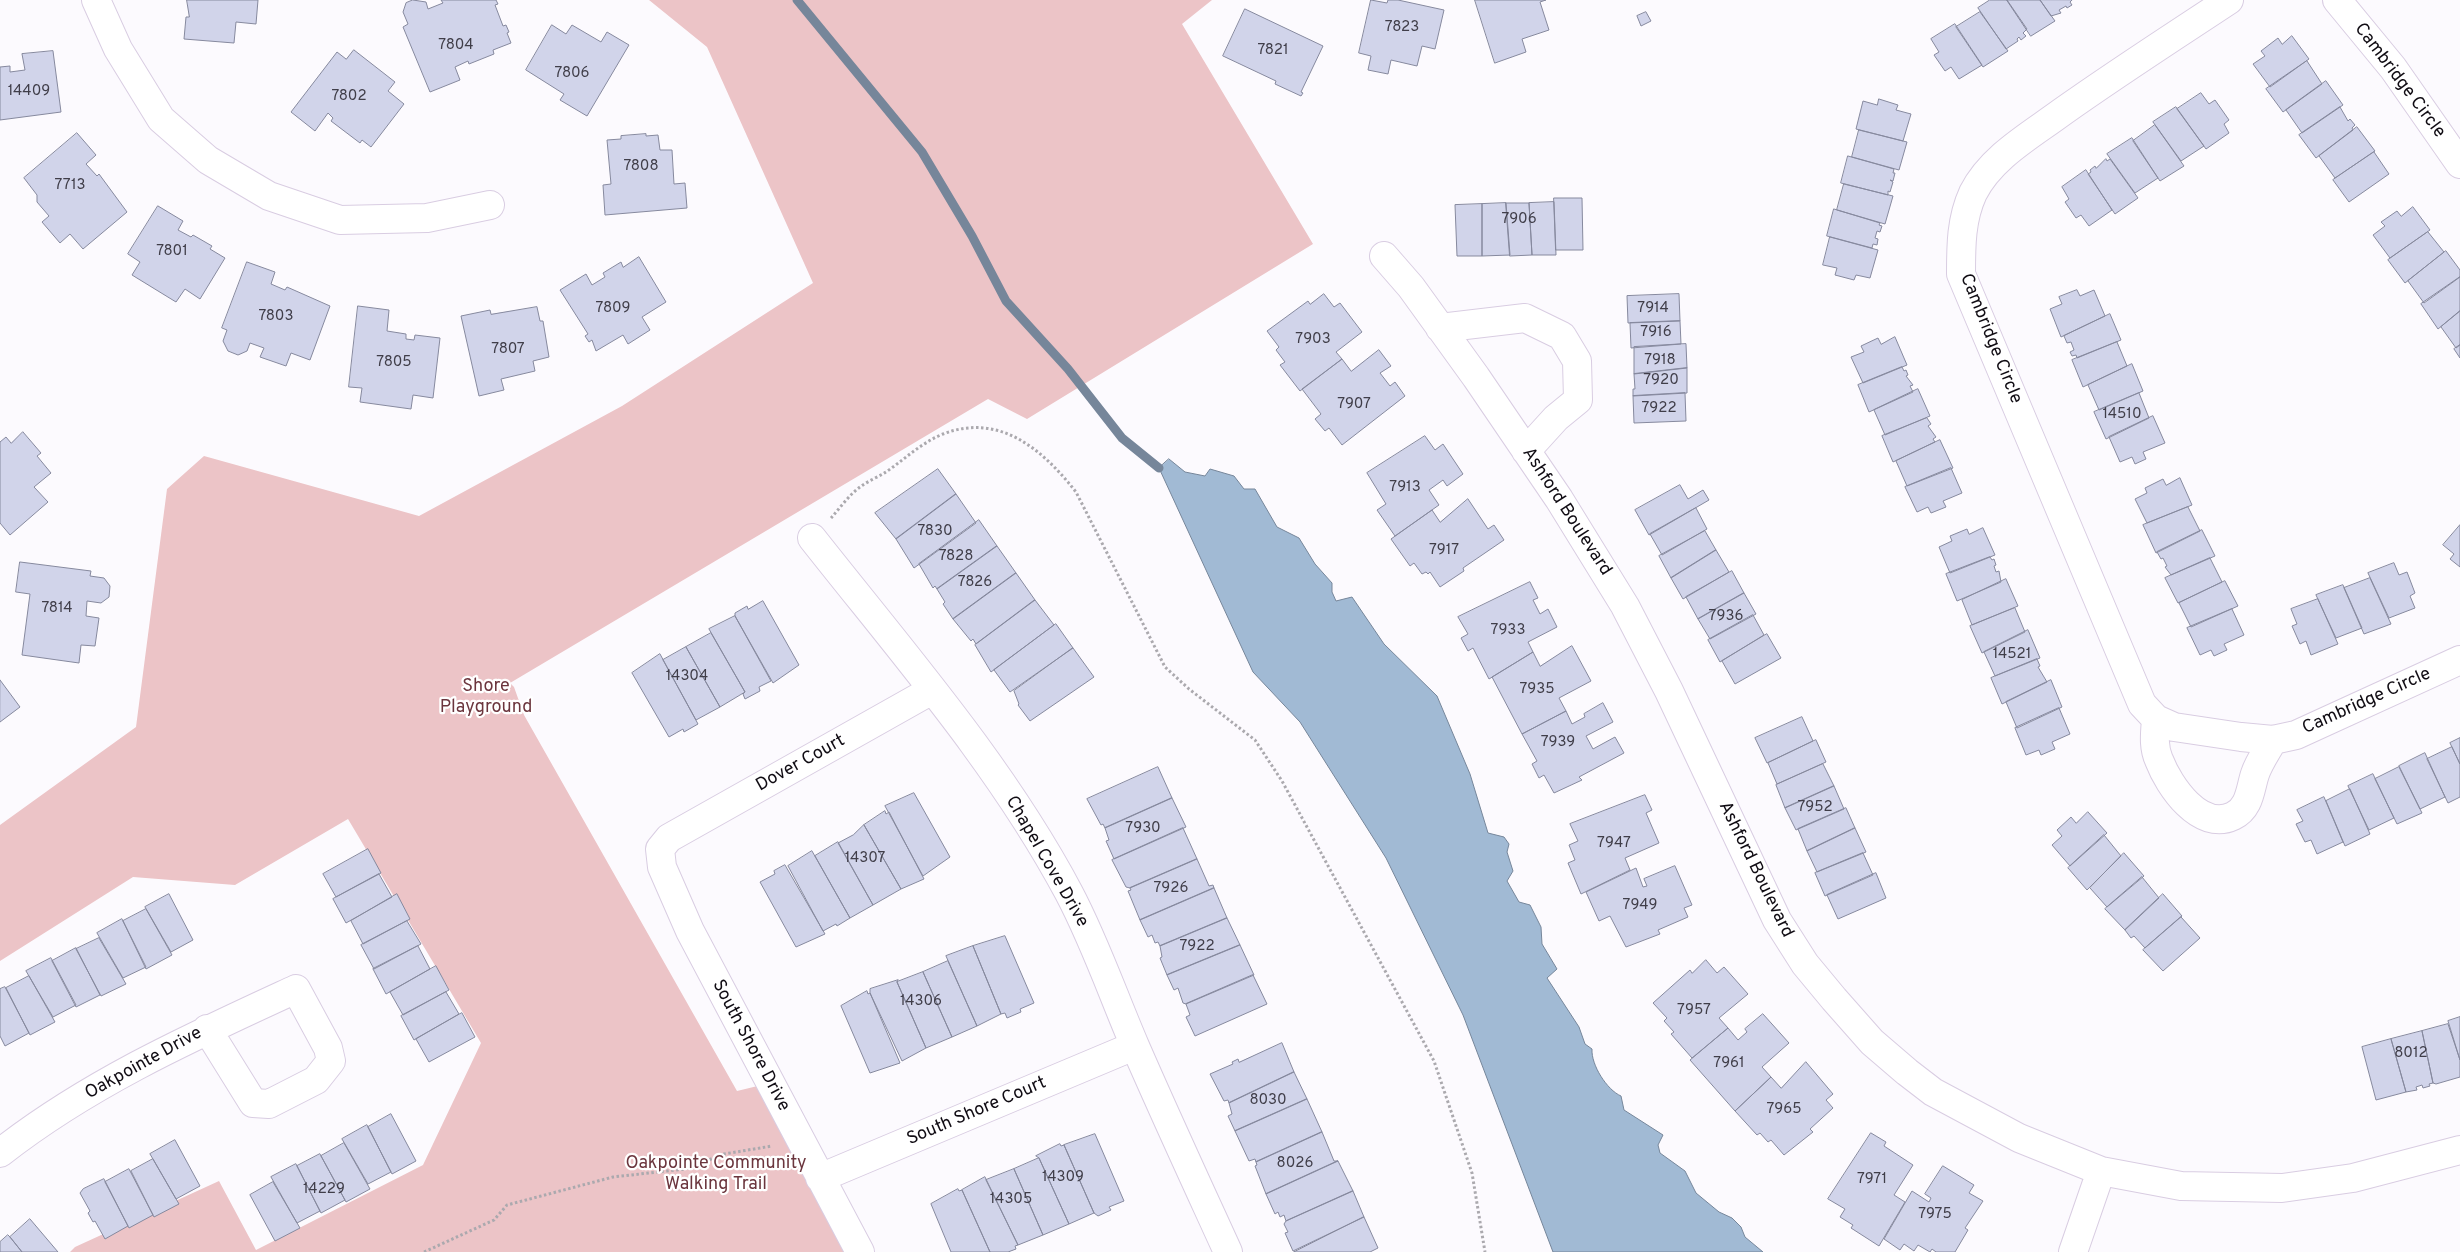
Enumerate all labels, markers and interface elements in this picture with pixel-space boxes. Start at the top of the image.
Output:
house number: 7823 [1385,19,1419,37]
street label: Cambridge Circle [2349,19,2449,143]
house number: 7804 [438,37,474,55]
house number: 7821 [1257,42,1289,60]
house number: 7806 [555,65,589,83]
house number: 14409 [8,83,50,101]
house number: 7802 [331,88,367,106]
house number: 7808 [623,158,659,176]
house number: 7713 [54,177,86,195]
house number: 7906 [1501,211,1537,229]
house number: 7801 [156,243,188,261]
street label: Cambridge Circle [1954,271,2026,407]
house number: 7809 [596,300,630,318]
house number: 7914 [1637,300,1669,318]
house number: 7803 [258,308,294,326]
house number: 7916 [1640,324,1672,342]
house number: 7903 [1295,331,1331,349]
house number: 7807 [491,341,525,359]
house number: 7918 [1644,352,1676,370]
house number: 7805 [376,354,412,372]
house number: 7920 [1643,372,1679,390]
house number: 7907 [1337,396,1371,414]
house number: 7922 [1641,400,1677,418]
house number: 14510 [2102,406,2142,424]
street label: Ashford Boulevard [1516,444,1616,580]
house number: 7913 [1389,479,1421,497]
house number: 7830 [917,523,953,541]
house number: 7917 [1429,542,1459,560]
house number: 7828 [939,548,973,566]
house number: 7826 [958,574,992,592]
house number: 7814 [41,600,73,618]
house number: 7936 [1709,608,1743,626]
house number: 7933 [1491,622,1525,640]
house number: 14521 [1993,646,2031,664]
street label: Cambridge Circle [2299,664,2435,740]
house number: 14304 [666,668,708,686]
park label: Shore Playground [440,676,532,719]
house number: 7935 [1519,681,1555,699]
street label: Dover Court [753,731,849,797]
house number: 7939 [1541,734,1575,752]
street label: Chapel Cove Drive [1000,793,1092,931]
street label: Ashford Boulevard [1713,799,1797,941]
house number: 7952 [1797,799,1833,817]
house number: 7930 [1125,820,1161,838]
house number: 7947 [1597,835,1631,853]
house number: 14307 [845,850,885,868]
house number: 7926 [1154,880,1188,898]
house number: 7949 [1623,897,1657,915]
house number: 7922 [1179,938,1215,956]
street label: South Shore Drive [706,977,794,1115]
house number: 14306 [900,993,942,1011]
house number: 7957 [1677,1002,1711,1020]
street label: Oakpointe Drive [82,1023,206,1105]
house number: 8012 [2394,1045,2428,1063]
house number: 7961 [1713,1055,1745,1073]
street label: South Shore Court [904,1073,1050,1151]
house number: 8030 [1249,1092,1287,1110]
house number: 7965 [1766,1101,1802,1119]
park label: Oakpointe Community Walking Trail [626,1153,806,1196]
house number: 8026 [1277,1155,1313,1173]
house number: 14309 [1042,1169,1084,1187]
house number: 7971 [1857,1171,1887,1189]
house number: 14229 [303,1181,345,1199]
house number: 14305 [990,1191,1032,1209]
house number: 7975 [1918,1206,1952,1224]

